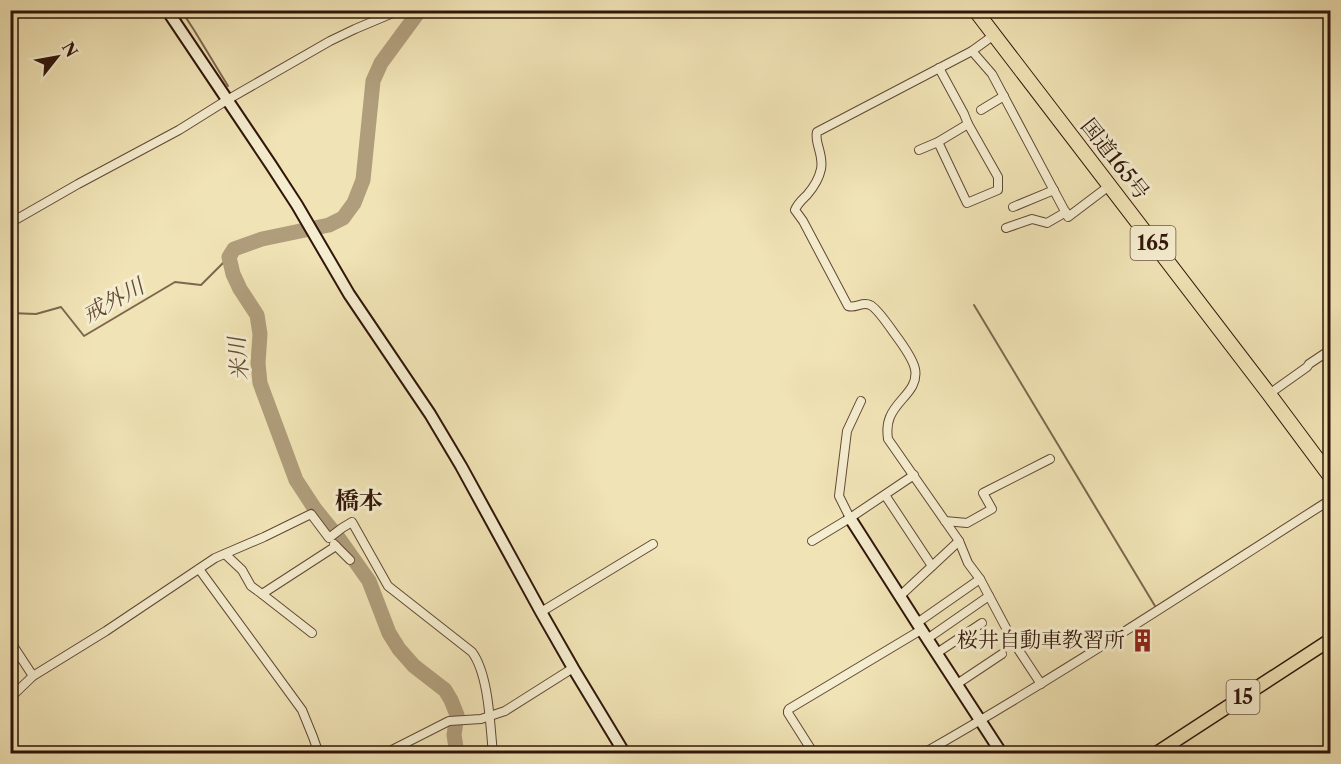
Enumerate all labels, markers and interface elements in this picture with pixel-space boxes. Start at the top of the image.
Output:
north arrow [27,27,87,87]
text: N [58,38,82,60]
street label: 国道165号 [1076,113,1155,204]
road number: 165 [1130,226,1176,260]
water label: 戒外川 [78,272,150,328]
water label: 米川 [223,334,254,382]
district label: 橋本 [335,486,383,515]
place label: 桜井自動車教習所 [957,627,1125,652]
building icon: 桜井自動車教習所 [1130,627,1156,653]
road number: 15 [1226,680,1260,714]

